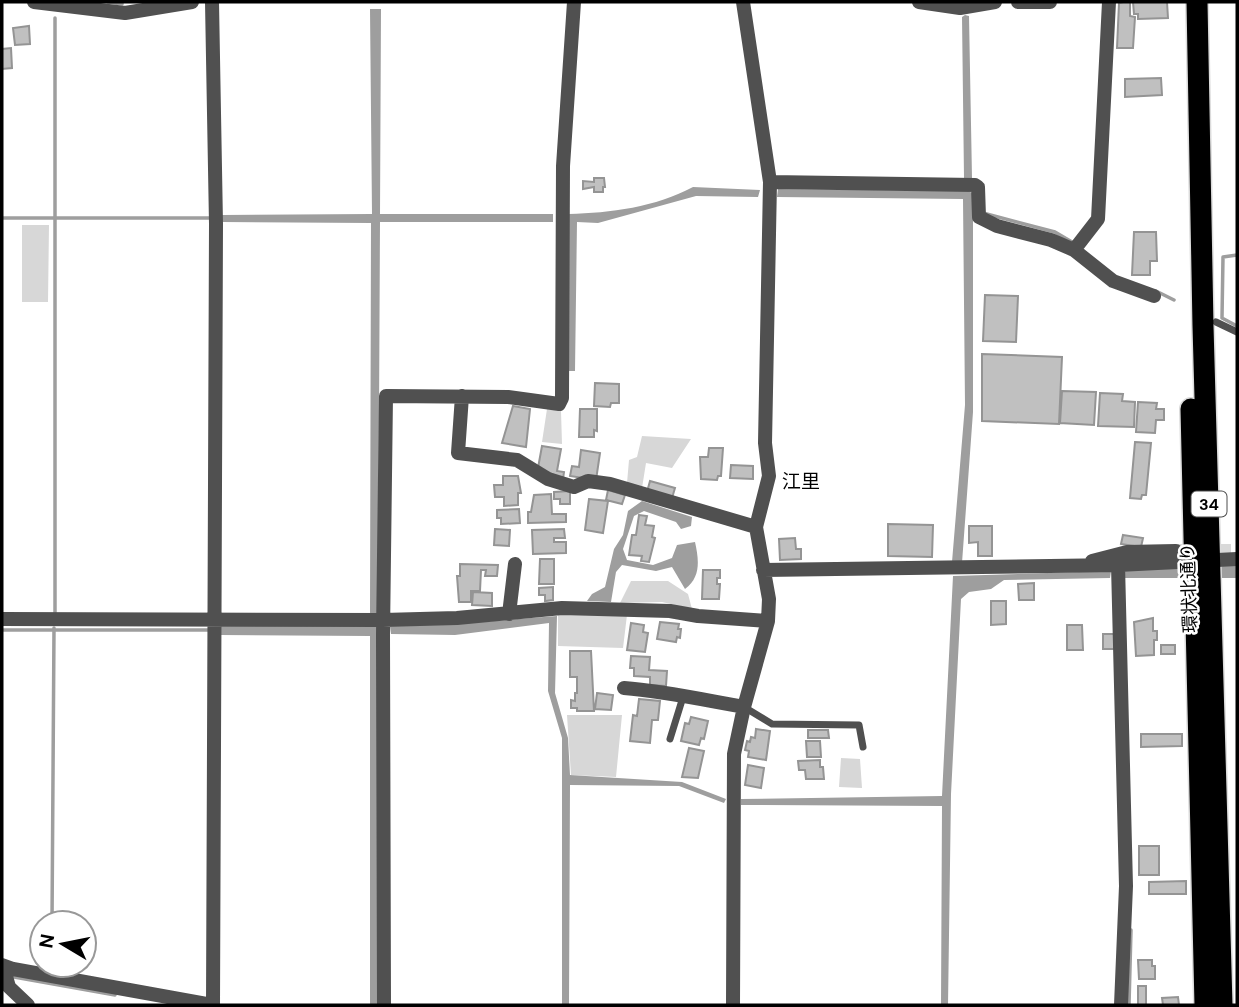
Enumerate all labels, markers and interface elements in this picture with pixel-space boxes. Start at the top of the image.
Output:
district label: 江里 [782,469,820,494]
road number: 34 [1192,491,1226,516]
street label: 環状北通り [1175,543,1203,633]
north arrow [28,909,98,979]
text: N [33,932,60,950]

